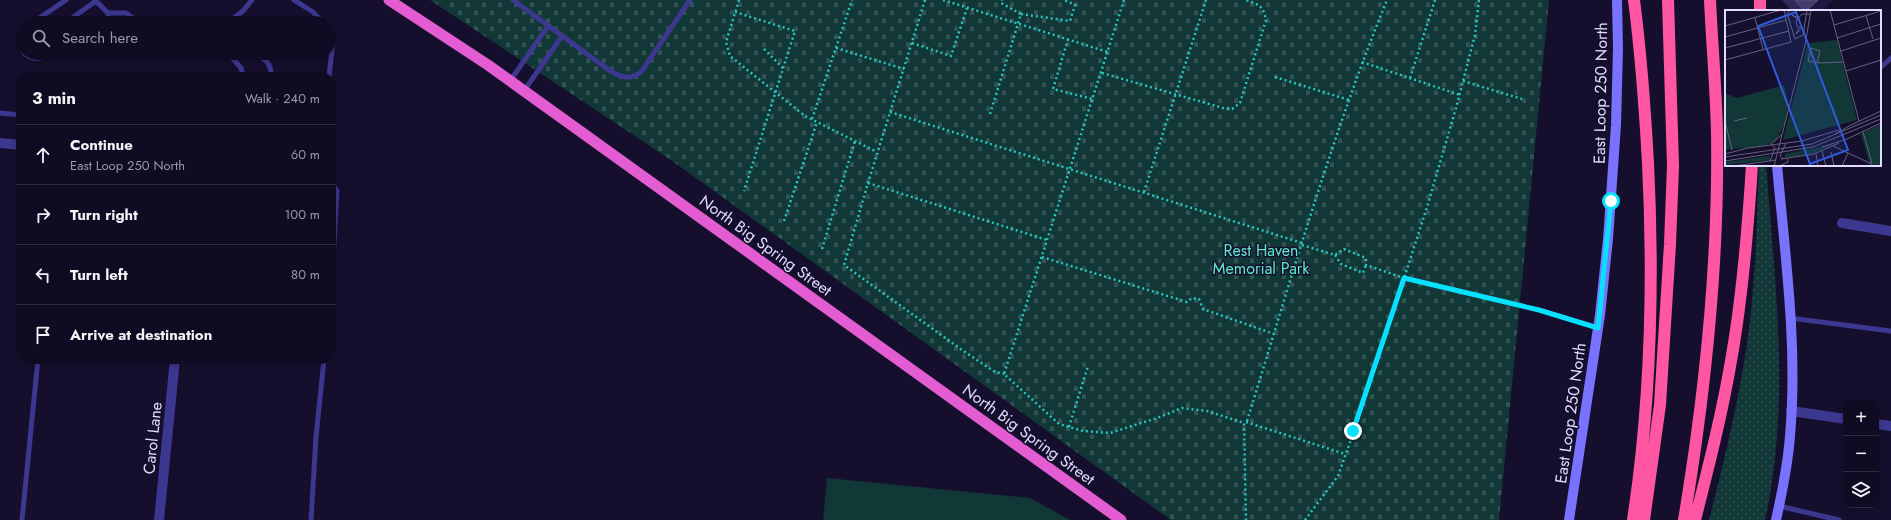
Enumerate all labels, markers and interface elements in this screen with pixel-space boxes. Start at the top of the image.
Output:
inset map [1725,10,1881,166]
search box [16,16,336,60]
street label: East Loop 250 North [1588,22,1613,164]
icon: search [30,27,52,49]
text: Search here [62,27,138,49]
text: 3 min [32,86,76,110]
text: Walk · 240 m [245,89,320,108]
text: Continue [70,134,133,156]
icon: ahead [32,144,54,166]
text: 60 m [291,145,320,164]
text: East Loop 250 North [70,156,185,175]
street label: North Big Spring Street [695,189,837,301]
route start [1602,192,1620,210]
icon: right [32,204,54,226]
text: Turn right [70,204,138,226]
text: 100 m [285,205,320,224]
park label: Rest Haven Memorial Park [1213,239,1310,280]
icon: left [32,264,54,286]
text: Turn left [70,264,128,286]
text: 80 m [291,265,320,284]
icon: arrive [32,324,54,346]
text: Arrive at destination [70,324,212,346]
street label: East Loop 250 North [1549,341,1592,485]
street label: North Big Spring Street [958,378,1100,490]
map controls [1843,400,1879,508]
button: + [1843,400,1879,436]
street label: Carol Lane [137,401,168,475]
route end [1344,422,1362,440]
button: − [1843,436,1879,472]
button: layers [1843,472,1879,508]

